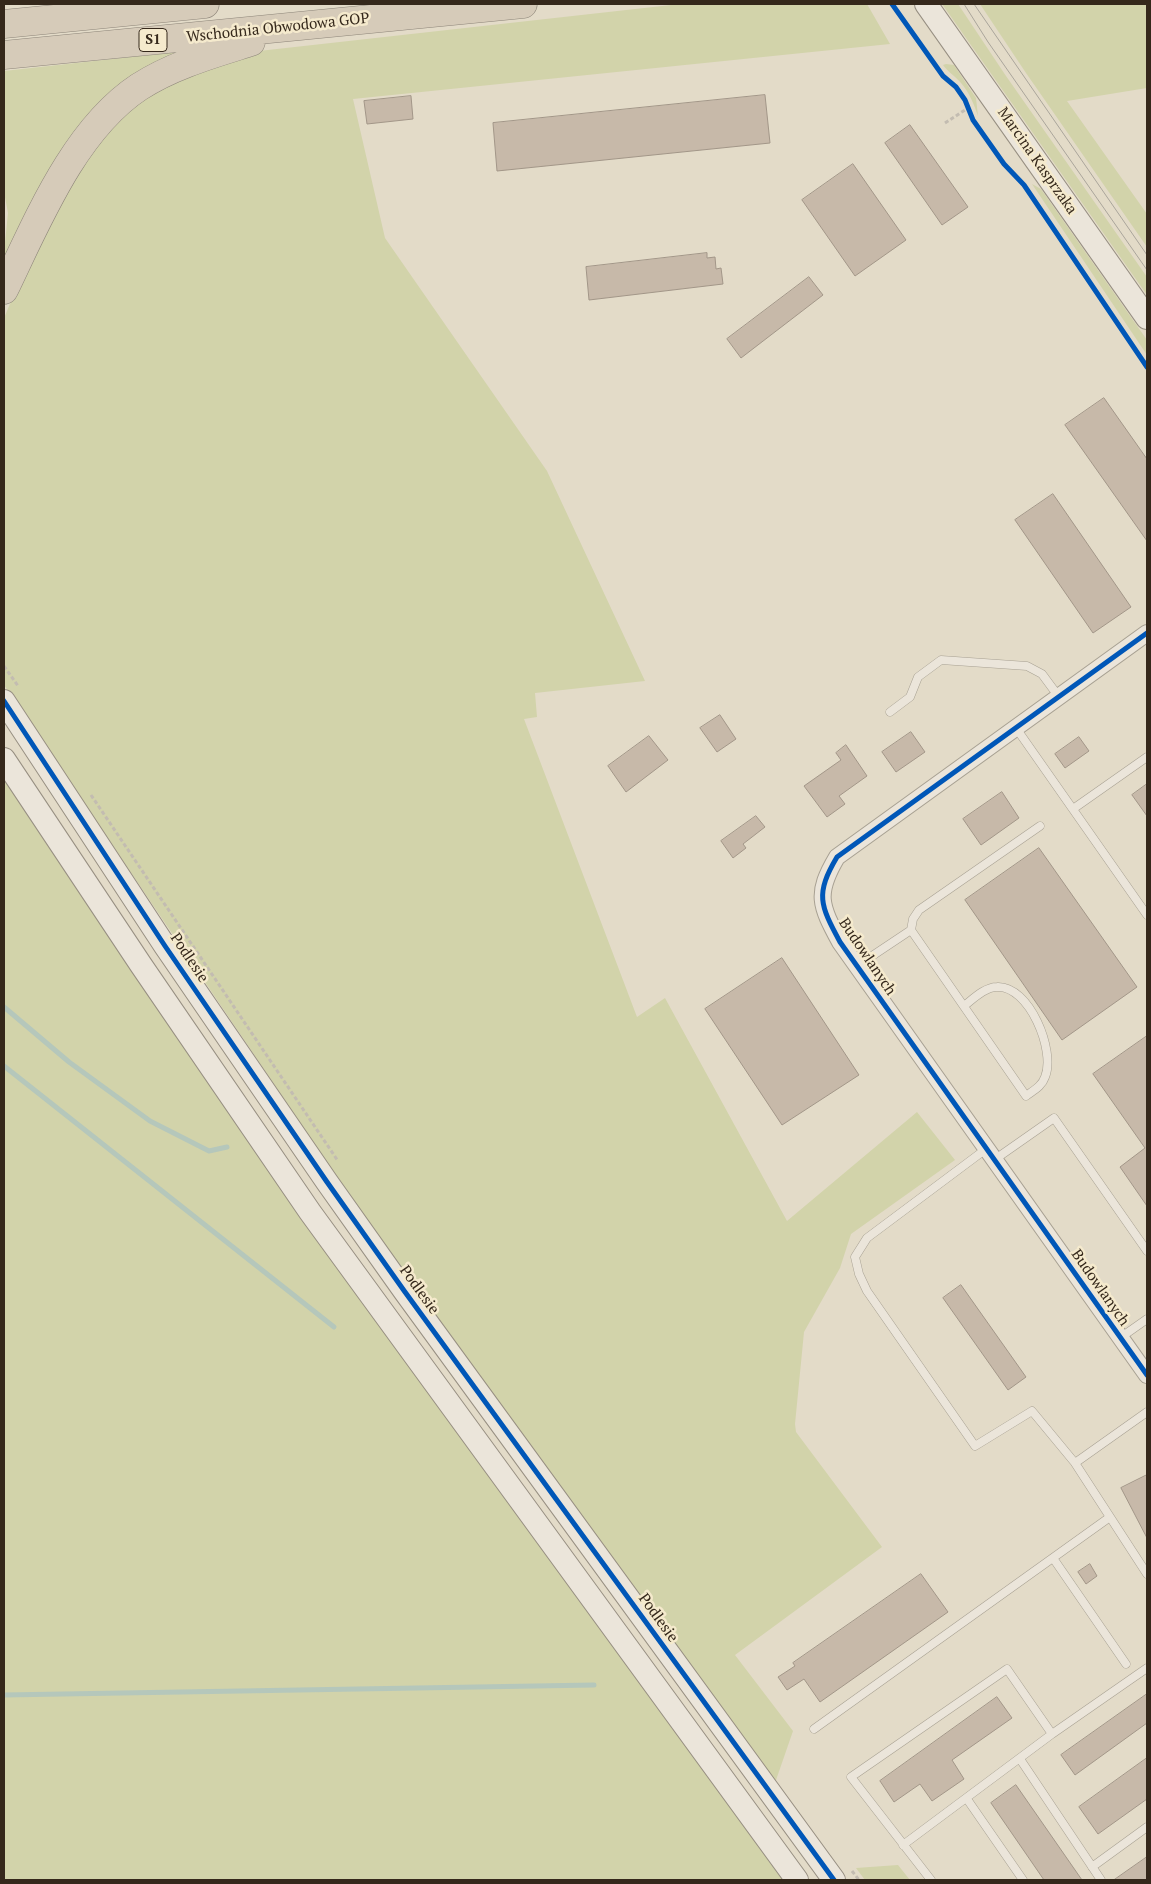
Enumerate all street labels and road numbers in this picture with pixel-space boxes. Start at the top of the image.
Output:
street label: Wschodnia Obwodowa GOP [186,9,370,47]
road number: S1 [139,28,167,52]
street label: Marcina Kasprzaka [993,104,1081,218]
street label: Budowlanych [835,915,899,999]
street label: Podlesie [166,930,212,986]
street label: Budowlanych [1067,1246,1133,1330]
street label: Podlesie [395,1262,443,1318]
street label: Podlesie [634,1590,682,1646]

